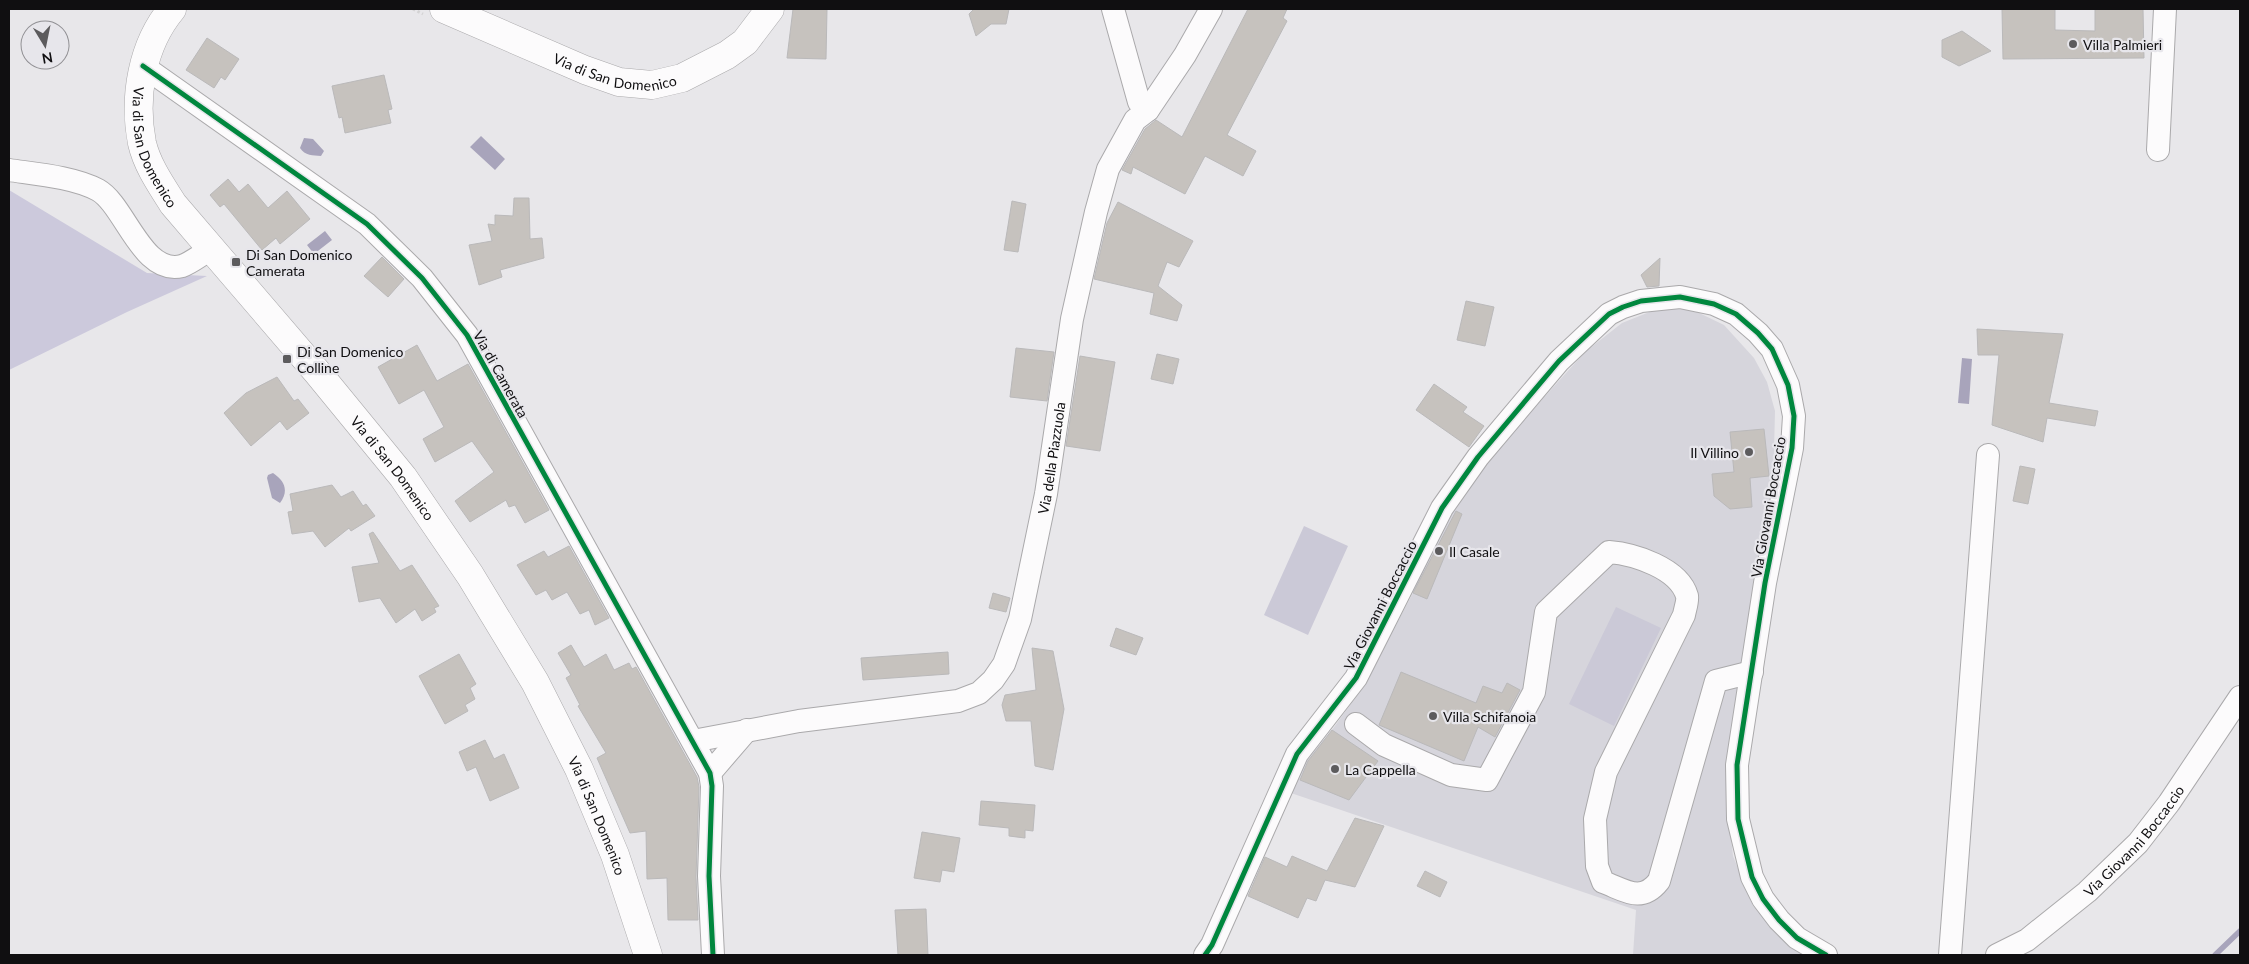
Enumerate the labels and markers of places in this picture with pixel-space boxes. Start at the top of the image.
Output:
place label: Villa Palmieri [2083,36,2162,53]
marker: Villa Palmieri [2067,38,2079,50]
place label: Di San Domenico Camerata [246,246,352,279]
marker: Di San Domenico Camerata [230,256,242,268]
place label: Di San Domenico Colline [297,343,403,376]
marker: Di San Domenico Colline [281,353,293,365]
place label: Il Villino [1690,444,1739,461]
marker: Il Villino [1743,446,1755,458]
place label: Il Casale [1449,543,1500,560]
marker: Il Casale [1433,545,1445,557]
place label: Villa Schifanoia [1443,708,1536,725]
marker: Villa Schifanoia [1427,710,1439,722]
place label: La Cappella [1345,761,1416,778]
marker: La Cappella [1329,763,1341,775]

